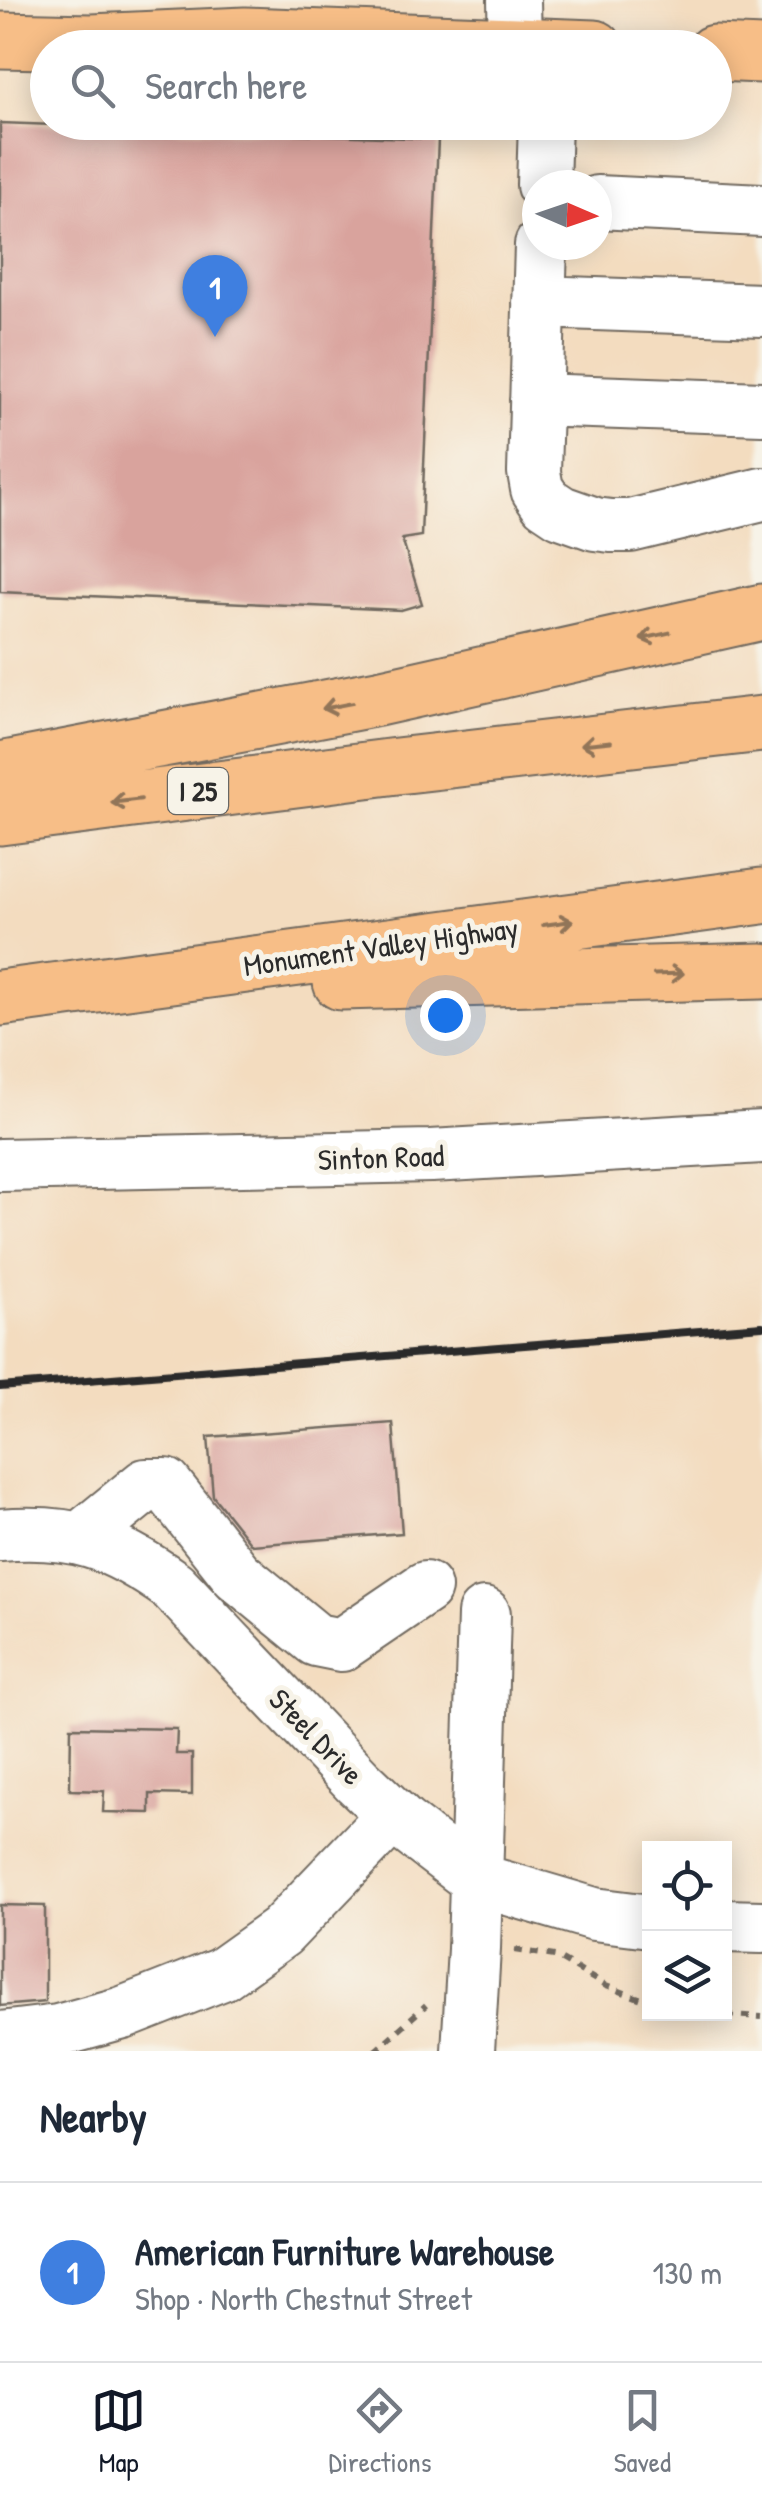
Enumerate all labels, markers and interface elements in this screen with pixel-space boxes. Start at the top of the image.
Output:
search box [30,30,732,140]
icon: search [65,58,120,113]
text: Search here [145,59,307,111]
north arrow [522,170,612,260]
pin: 1 [182,255,248,337]
one-way arrow [640,628,672,646]
one-way arrow [322,697,354,716]
one-way arrow [580,734,612,753]
road number: I 25 [168,768,228,814]
one-way arrow [111,792,143,810]
street label: Monument Valley Highway [241,907,521,985]
one-way arrow [542,913,574,932]
one-way arrow [653,964,685,983]
your location [420,990,471,1041]
street label: Sinton Road [317,1135,445,1179]
street label: Steel Drive [261,1679,373,1793]
map controls [642,1841,732,2021]
button: locate [642,1841,732,1931]
button: layers [642,1931,732,2021]
text: Nearby [40,2088,147,2145]
text: American Furniture Warehouse [135,2225,554,2277]
text: 1 [67,2251,78,2294]
text: 130 m [653,2251,722,2294]
text: Shop · North Chestnut Street [135,2277,472,2320]
tab: Map [91,2383,146,2481]
tab: Directions [328,2383,431,2481]
tab: Saved [614,2383,671,2481]

